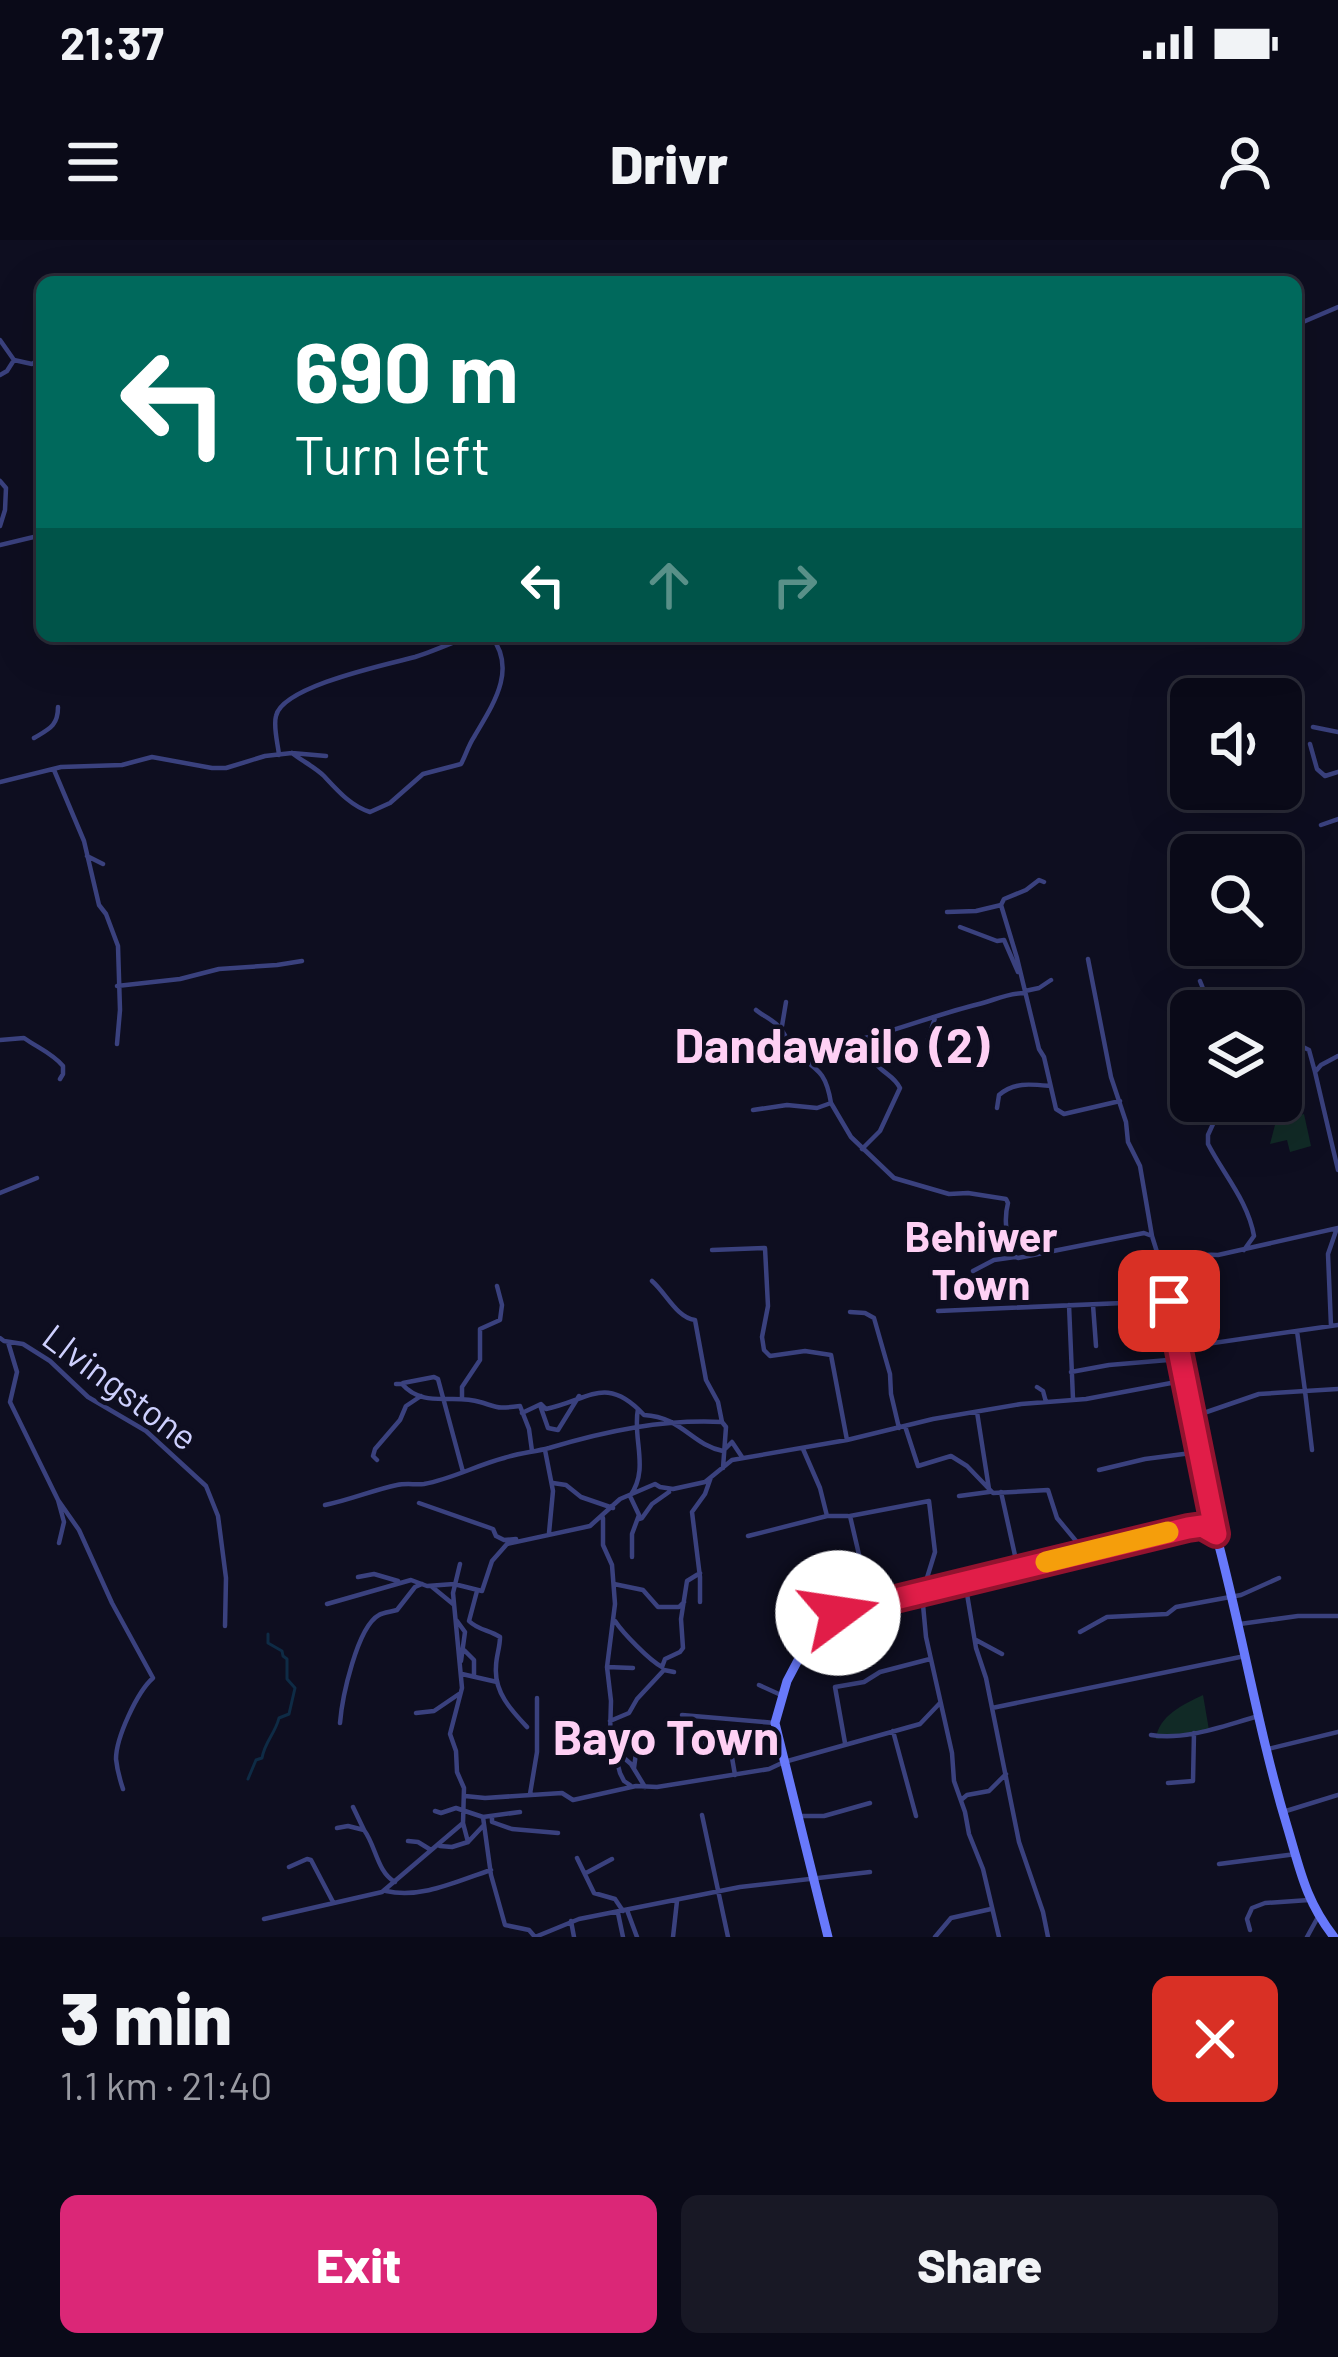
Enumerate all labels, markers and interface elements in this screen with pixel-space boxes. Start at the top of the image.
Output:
text: 21:37 [60,15,164,69]
icon: menu [60,129,126,195]
icon: person [1212,129,1278,195]
text: Drivr [610,130,728,195]
text: 690 m [294,319,519,420]
icon: left [96,324,252,480]
text: Turn left [294,421,491,486]
icon: left [510,552,576,618]
icon: ahead [636,552,702,618]
icon: right [762,552,828,618]
map controls [1170,678,1302,1122]
button: sound [1170,678,1302,810]
button: search [1170,834,1302,966]
button: layers [1170,990,1302,1122]
district label: Dandawailo (2) [675,1015,990,1073]
district label: Behiwer Town [904,1210,1058,1308]
pin [1118,1250,1220,1352]
icon: arrive [1136,1268,1202,1334]
street label: LIvingstone [35,1314,207,1458]
position arrow [775,1550,901,1676]
district label: Bayo Town [553,1707,779,1765]
text: 3 min [60,1973,232,2059]
button: close [1152,1976,1278,2102]
text: 1.1 km · 21:40 [60,2061,272,2108]
button: Exit [60,2195,657,2333]
button: Share [681,2195,1278,2333]

